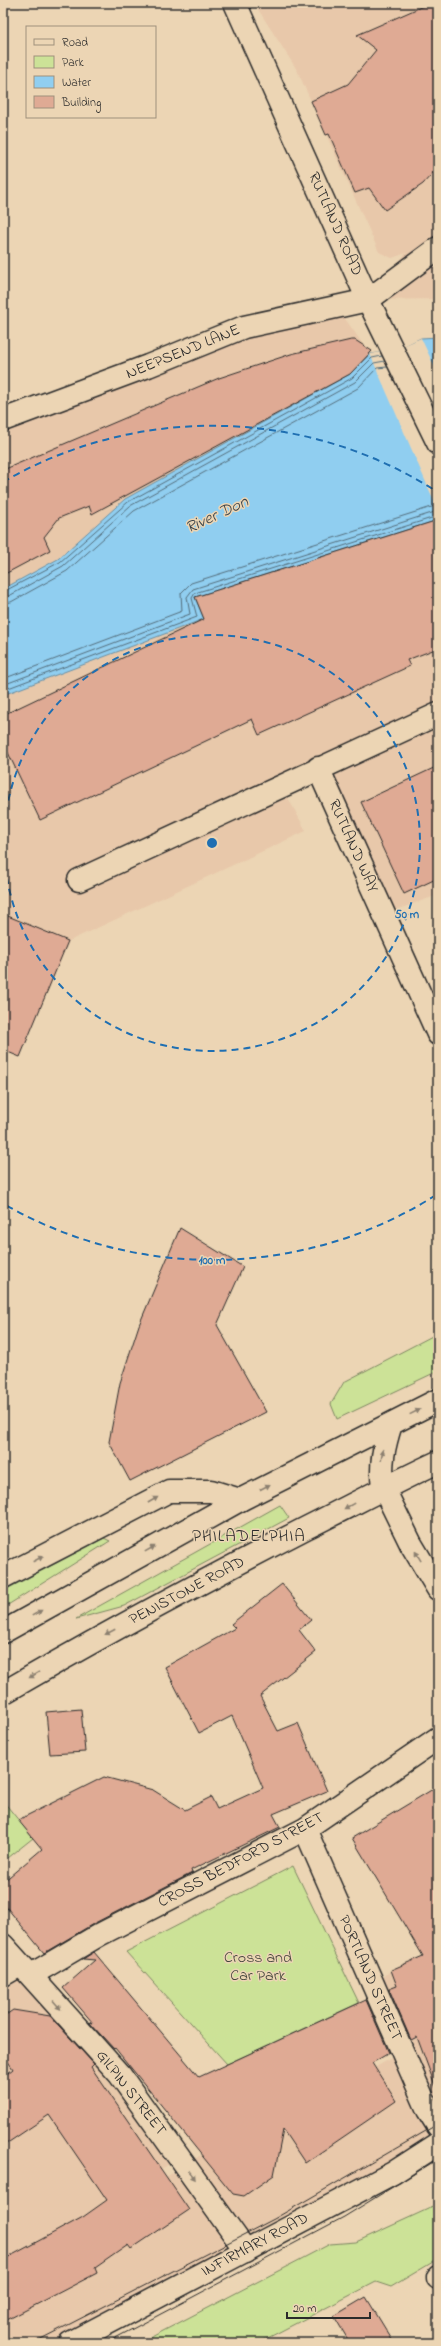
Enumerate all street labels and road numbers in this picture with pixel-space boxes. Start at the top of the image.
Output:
street label: RUTLAND ROAD [301,168,369,280]
street label: NEEPSEND LANE [122,318,244,386]
street label: RUTLAND WAY [322,795,385,897]
street label: PENISTONE ROAD [125,1550,249,1632]
street label: CROSS BEDFORD STREET [154,1806,328,1914]
street label: PORTLAND STREET [332,1911,408,2045]
street label: GILPIN STREET [90,2045,172,2141]
street label: INFIRMARY ROAD [197,2207,313,2283]

